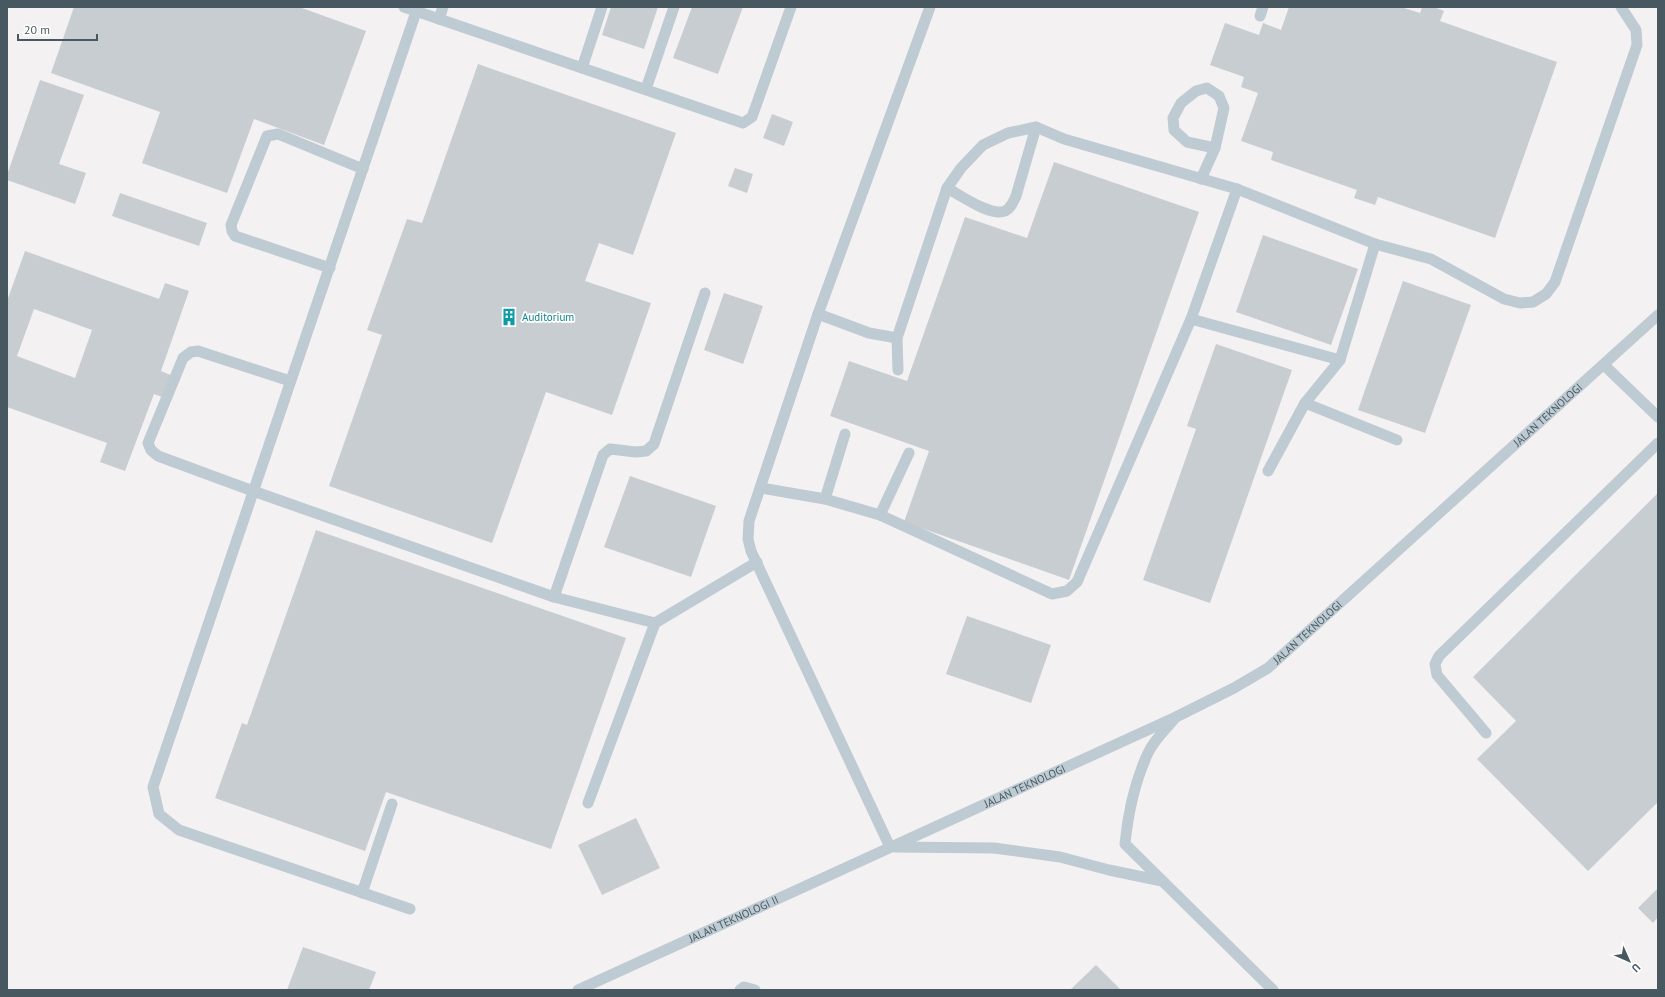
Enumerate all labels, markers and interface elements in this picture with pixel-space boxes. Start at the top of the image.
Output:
scale bar [18,16,97,42]
text: 20 m [24,22,50,37]
building icon: Auditorium [499,307,519,327]
place label: Auditorium [522,310,574,324]
street label: JALAN TEKNOLOGI [1510,380,1585,450]
street label: JALAN TEKNOLOGI [1269,597,1345,668]
street label: JALAN TEKNOLOGI [981,761,1068,811]
street label: JALAN TEKNOLOGI II [685,892,781,946]
north arrow [1609,941,1649,981]
text: U [1629,961,1643,976]

